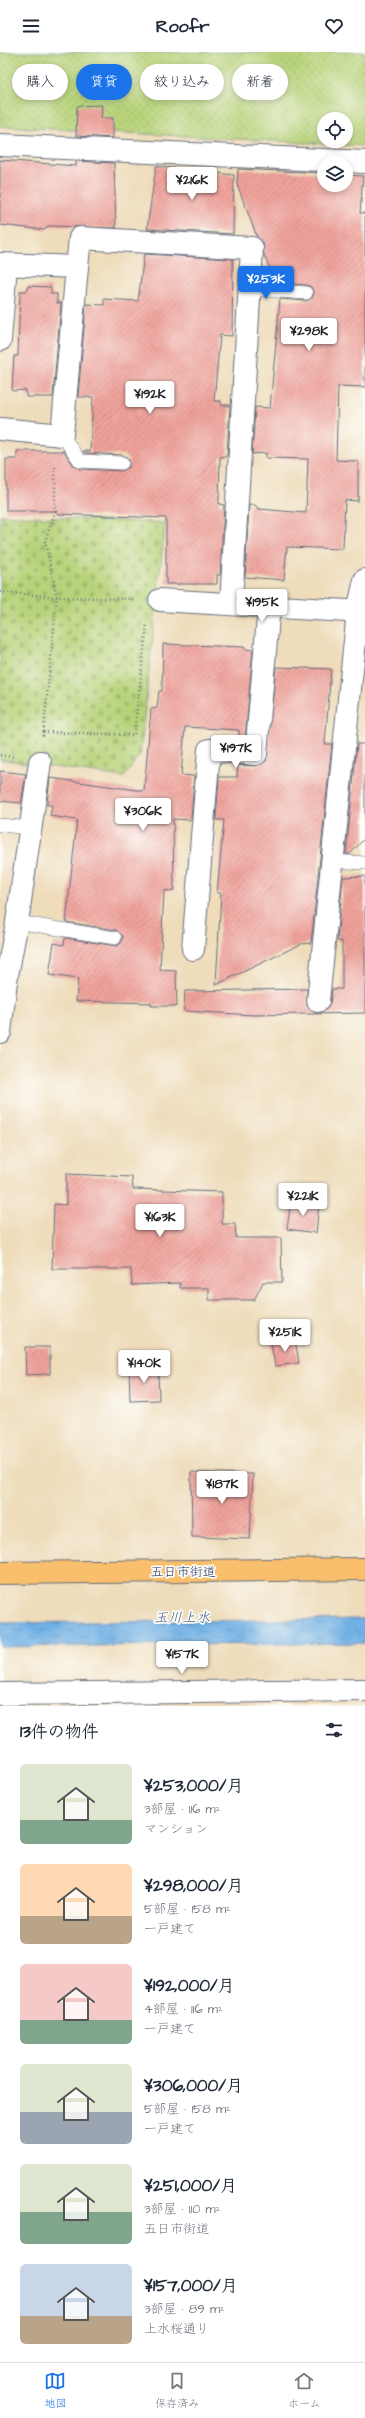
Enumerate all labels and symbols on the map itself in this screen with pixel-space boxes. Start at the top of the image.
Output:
pin: ¥216K [164,167,220,201]
pin: ¥253K [238,266,294,300]
pin: ¥298K [281,318,337,352]
pin: ¥192K [122,381,178,415]
pin: ¥195K [234,589,290,623]
pin: ¥197K [208,735,264,769]
pin: ¥306K [115,798,171,832]
pin: ¥221K [275,1183,331,1217]
pin: ¥163K [132,1204,188,1238]
pin: ¥251K [257,1319,313,1353]
pin: ¥140K [116,1350,172,1384]
pin: ¥187K [194,1471,250,1505]
street label: 五日市街道 [150,1563,216,1581]
water label: 玉川上水 [154,1608,210,1628]
pin: ¥157K [154,1641,210,1675]

